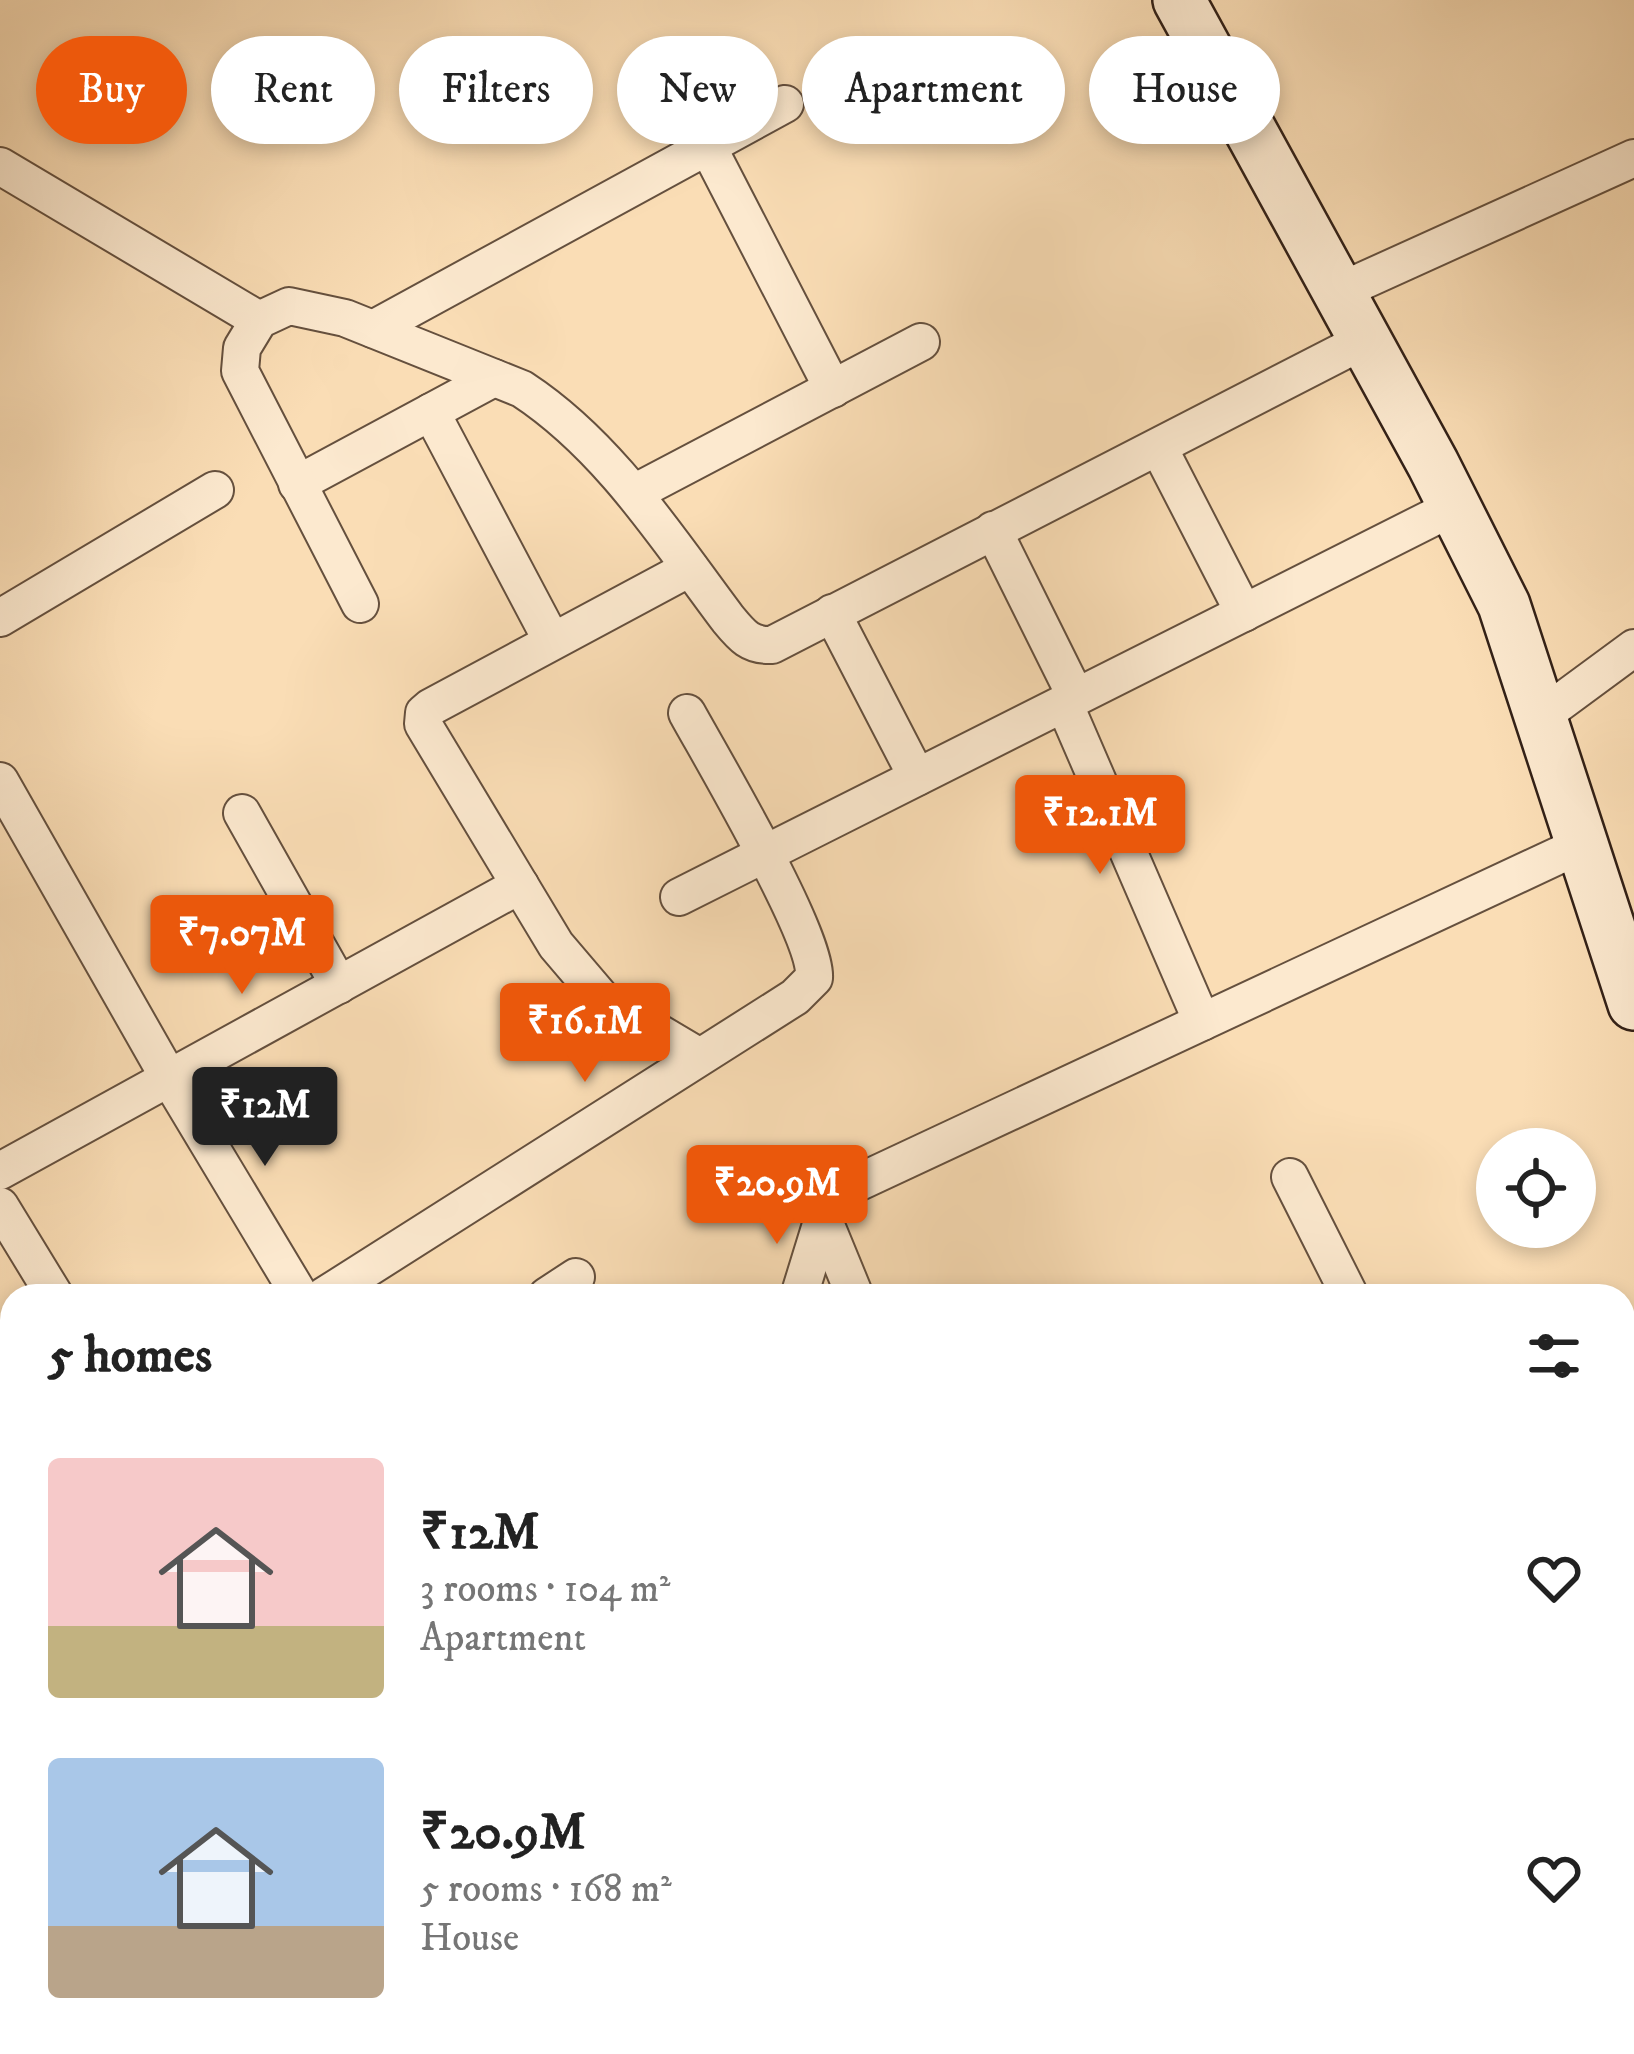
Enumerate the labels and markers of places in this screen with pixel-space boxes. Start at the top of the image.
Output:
pin: ₹12.1M [1002,775,1198,877]
pin: ₹7.07M [144,895,340,997]
pin: ₹16.1M [487,983,683,1085]
pin: ₹12M [194,1067,336,1169]
pin: ₹20.9M [679,1145,875,1247]

